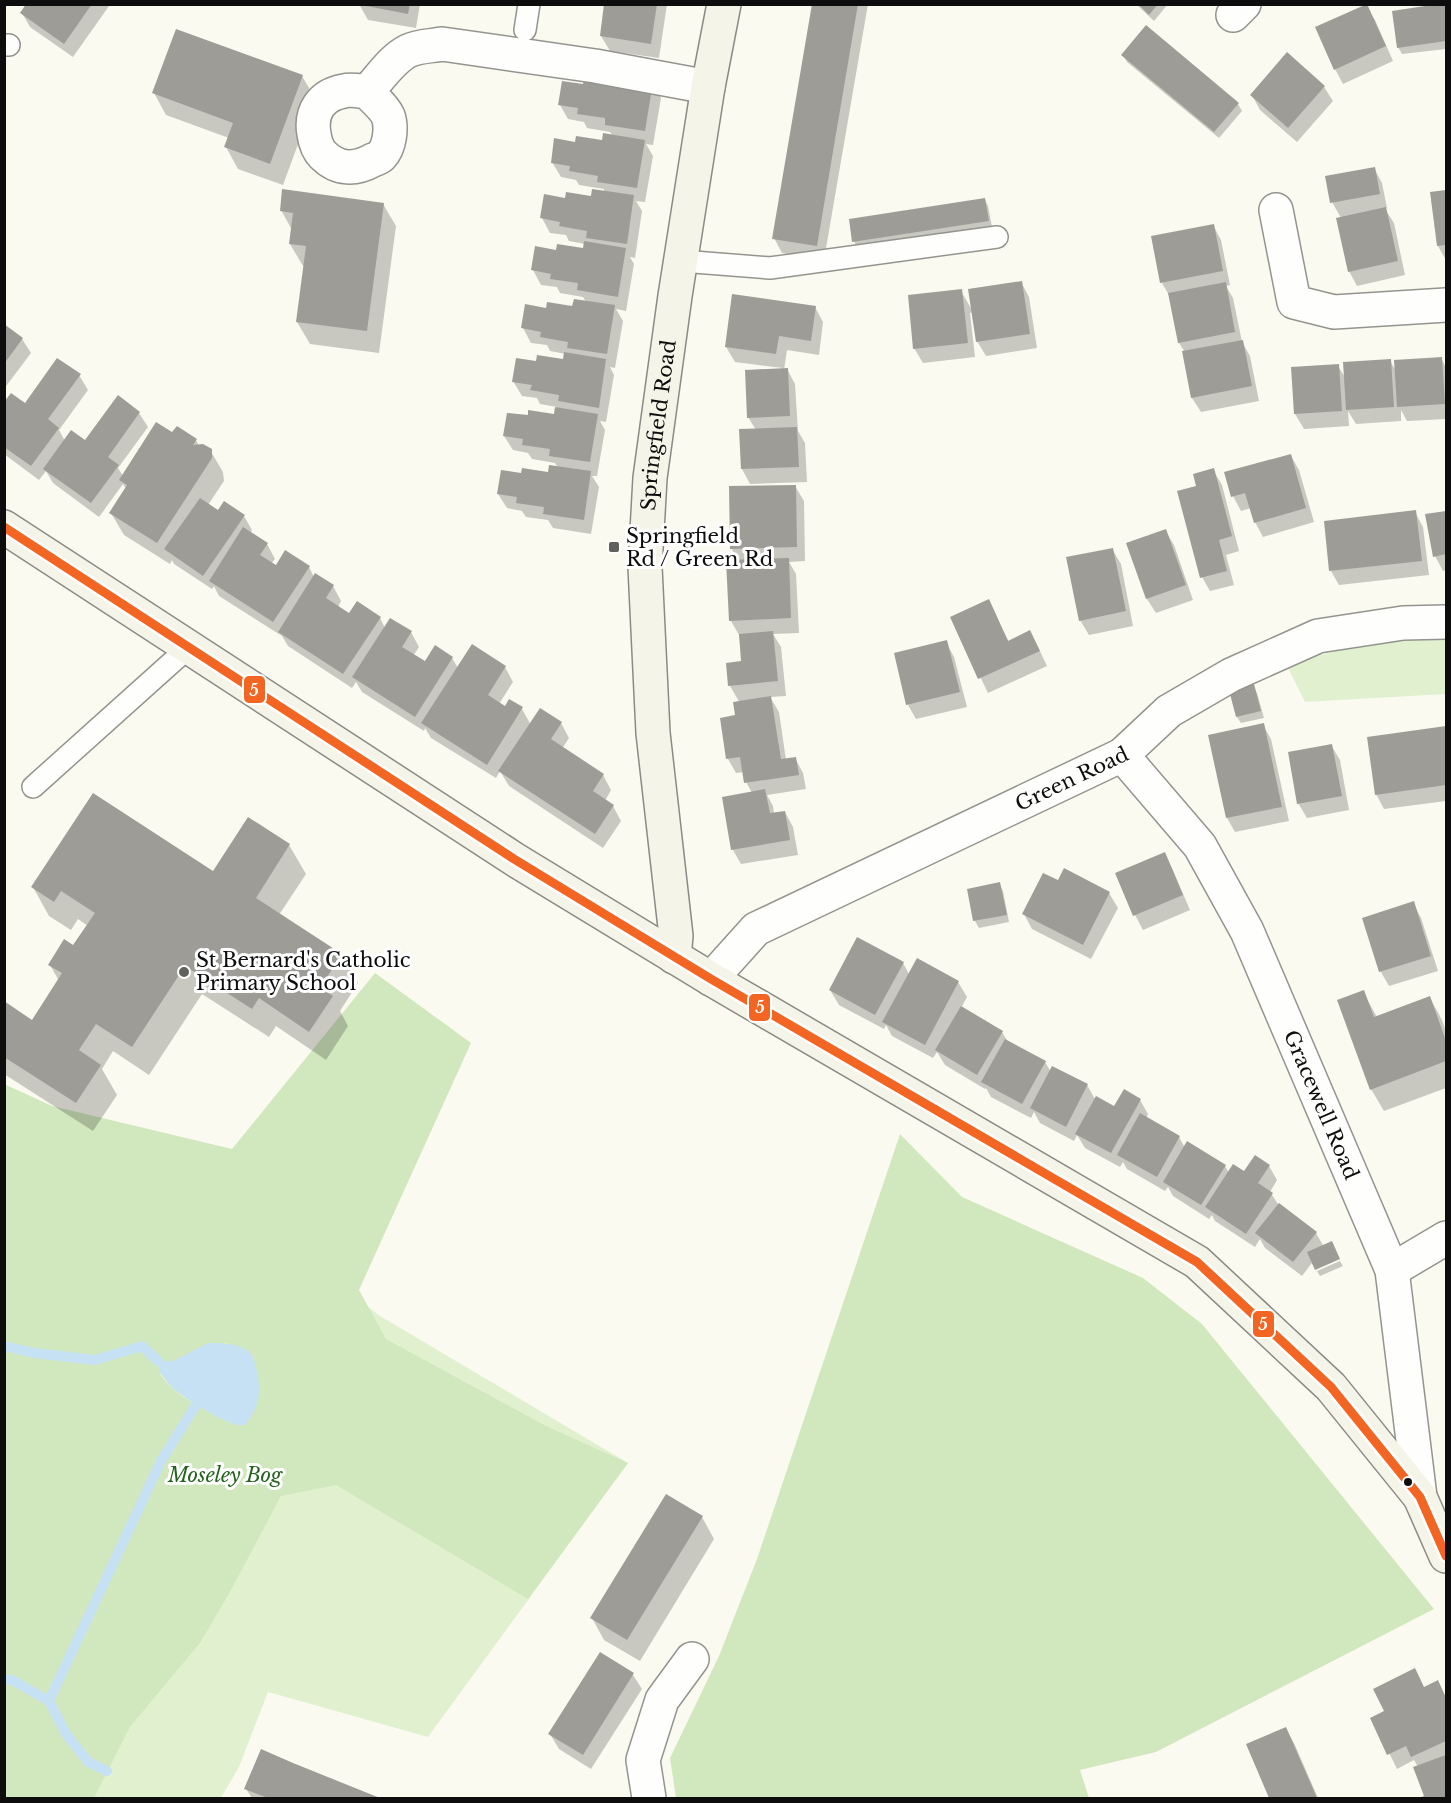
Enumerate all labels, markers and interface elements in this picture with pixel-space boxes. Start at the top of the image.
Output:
street label: Springfield Road [636,338,681,511]
place label: Springfield Rd / Green Rd [626,524,773,571]
marker: Springfield Rd / Green Rd [607,540,621,554]
line badge: 5 [243,675,266,704]
text: 5 [249,680,259,700]
street label: Green Road [1011,742,1132,816]
place label: St Bernard's Catholic Primary School [196,948,411,995]
marker: St Bernard's Catholic Primary School [177,965,191,979]
line badge: 5 [748,993,771,1022]
text: 5 [755,997,765,1017]
street label: Gracewell Road [1279,1026,1364,1183]
line badge: 5 [1252,1310,1275,1338]
text: 5 [1258,1314,1268,1334]
park label: Moseley Bog [167,1463,283,1487]
unlabelled marker [1402,1476,1414,1488]

